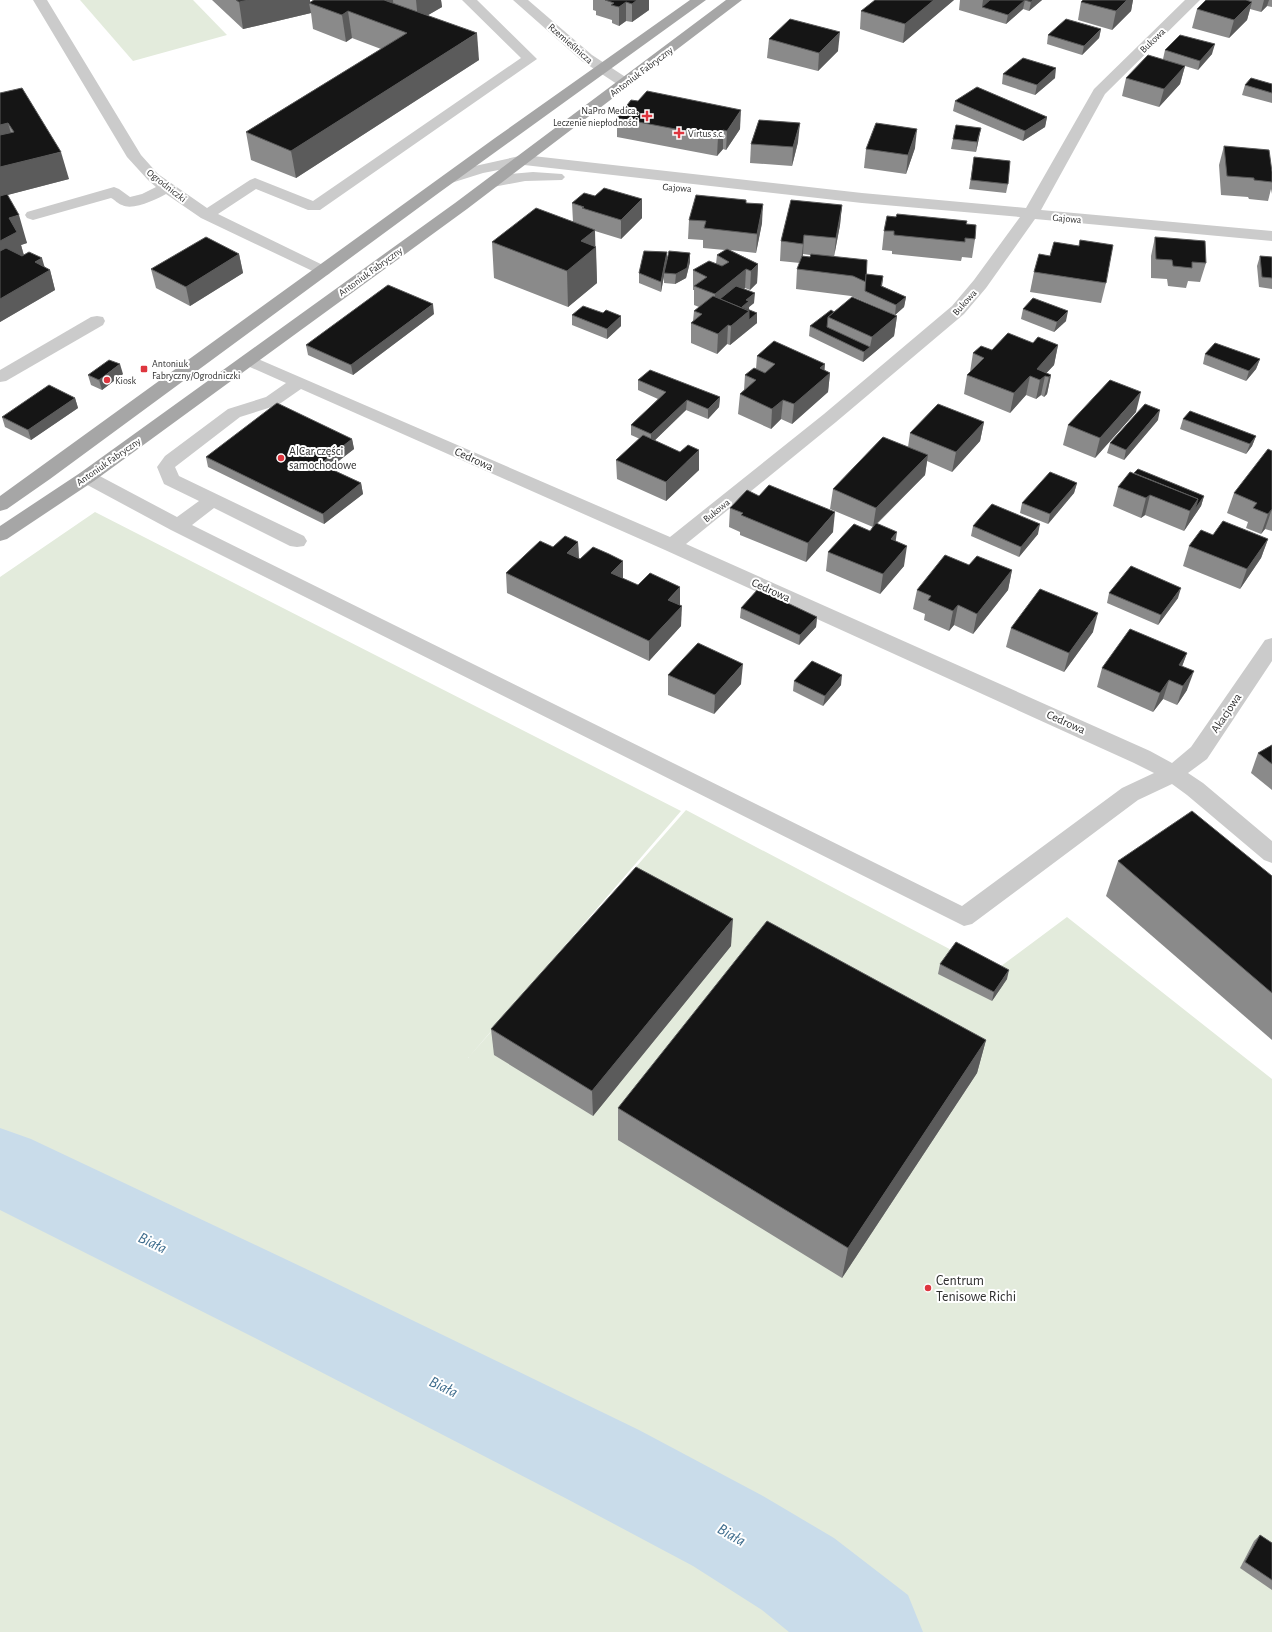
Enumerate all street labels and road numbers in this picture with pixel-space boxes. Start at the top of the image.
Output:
street label: Rzemieślnicza [546,22,595,66]
street label: Bukowa [1138,26,1168,55]
street label: Antoniuk Fabryczny [608,45,676,99]
street label: Ogrodniczki [145,167,188,204]
street label: Gajowa [662,182,692,194]
street label: Gajowa [1052,213,1082,225]
street label: Antoniuk Fabryczny [337,245,405,298]
street label: Bukowa [951,288,979,317]
street label: Antoniuk Fabryczny [75,436,143,488]
street label: Cedrowa [453,445,495,473]
street label: Bukowa [701,497,732,524]
street label: Cedrowa [750,576,792,604]
street label: Akacjowa [1209,691,1245,735]
street label: Cedrowa [1045,708,1087,736]

